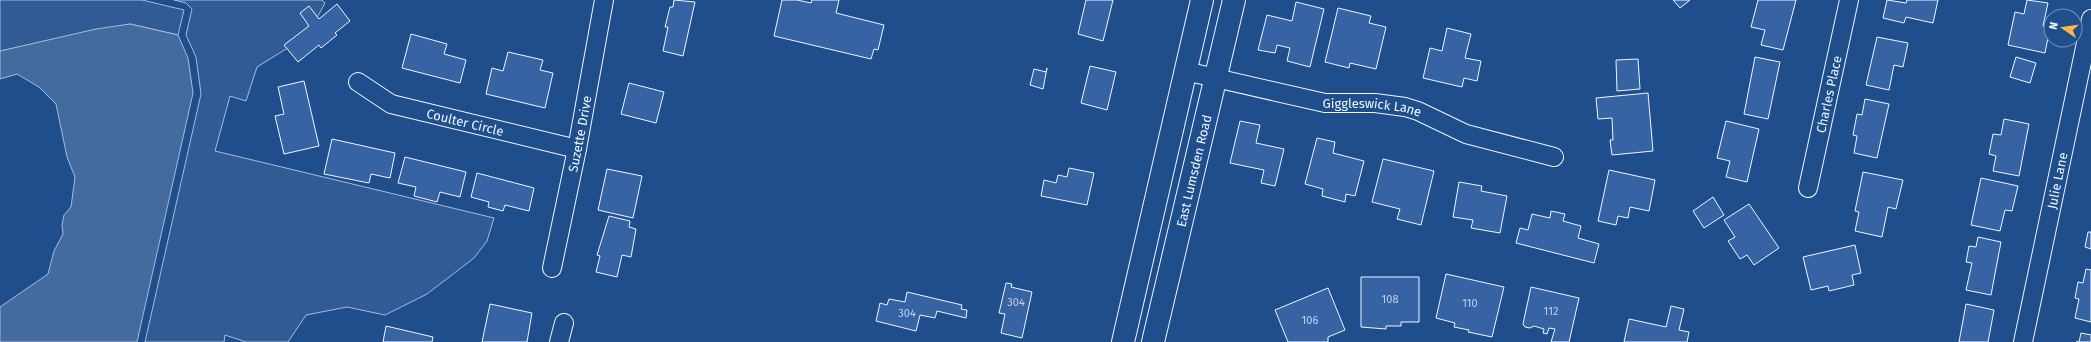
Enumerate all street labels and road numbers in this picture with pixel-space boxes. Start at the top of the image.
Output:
street label: Charles Place [1813,54,1845,134]
street label: Suzette Drive [565,94,595,174]
street label: Giggleswick Lane [1323,96,1423,120]
street label: Coulter Circle [425,106,505,139]
street label: East Lumsden Road [1173,113,1215,229]
street label: Julie Lane [2044,151,2071,210]

